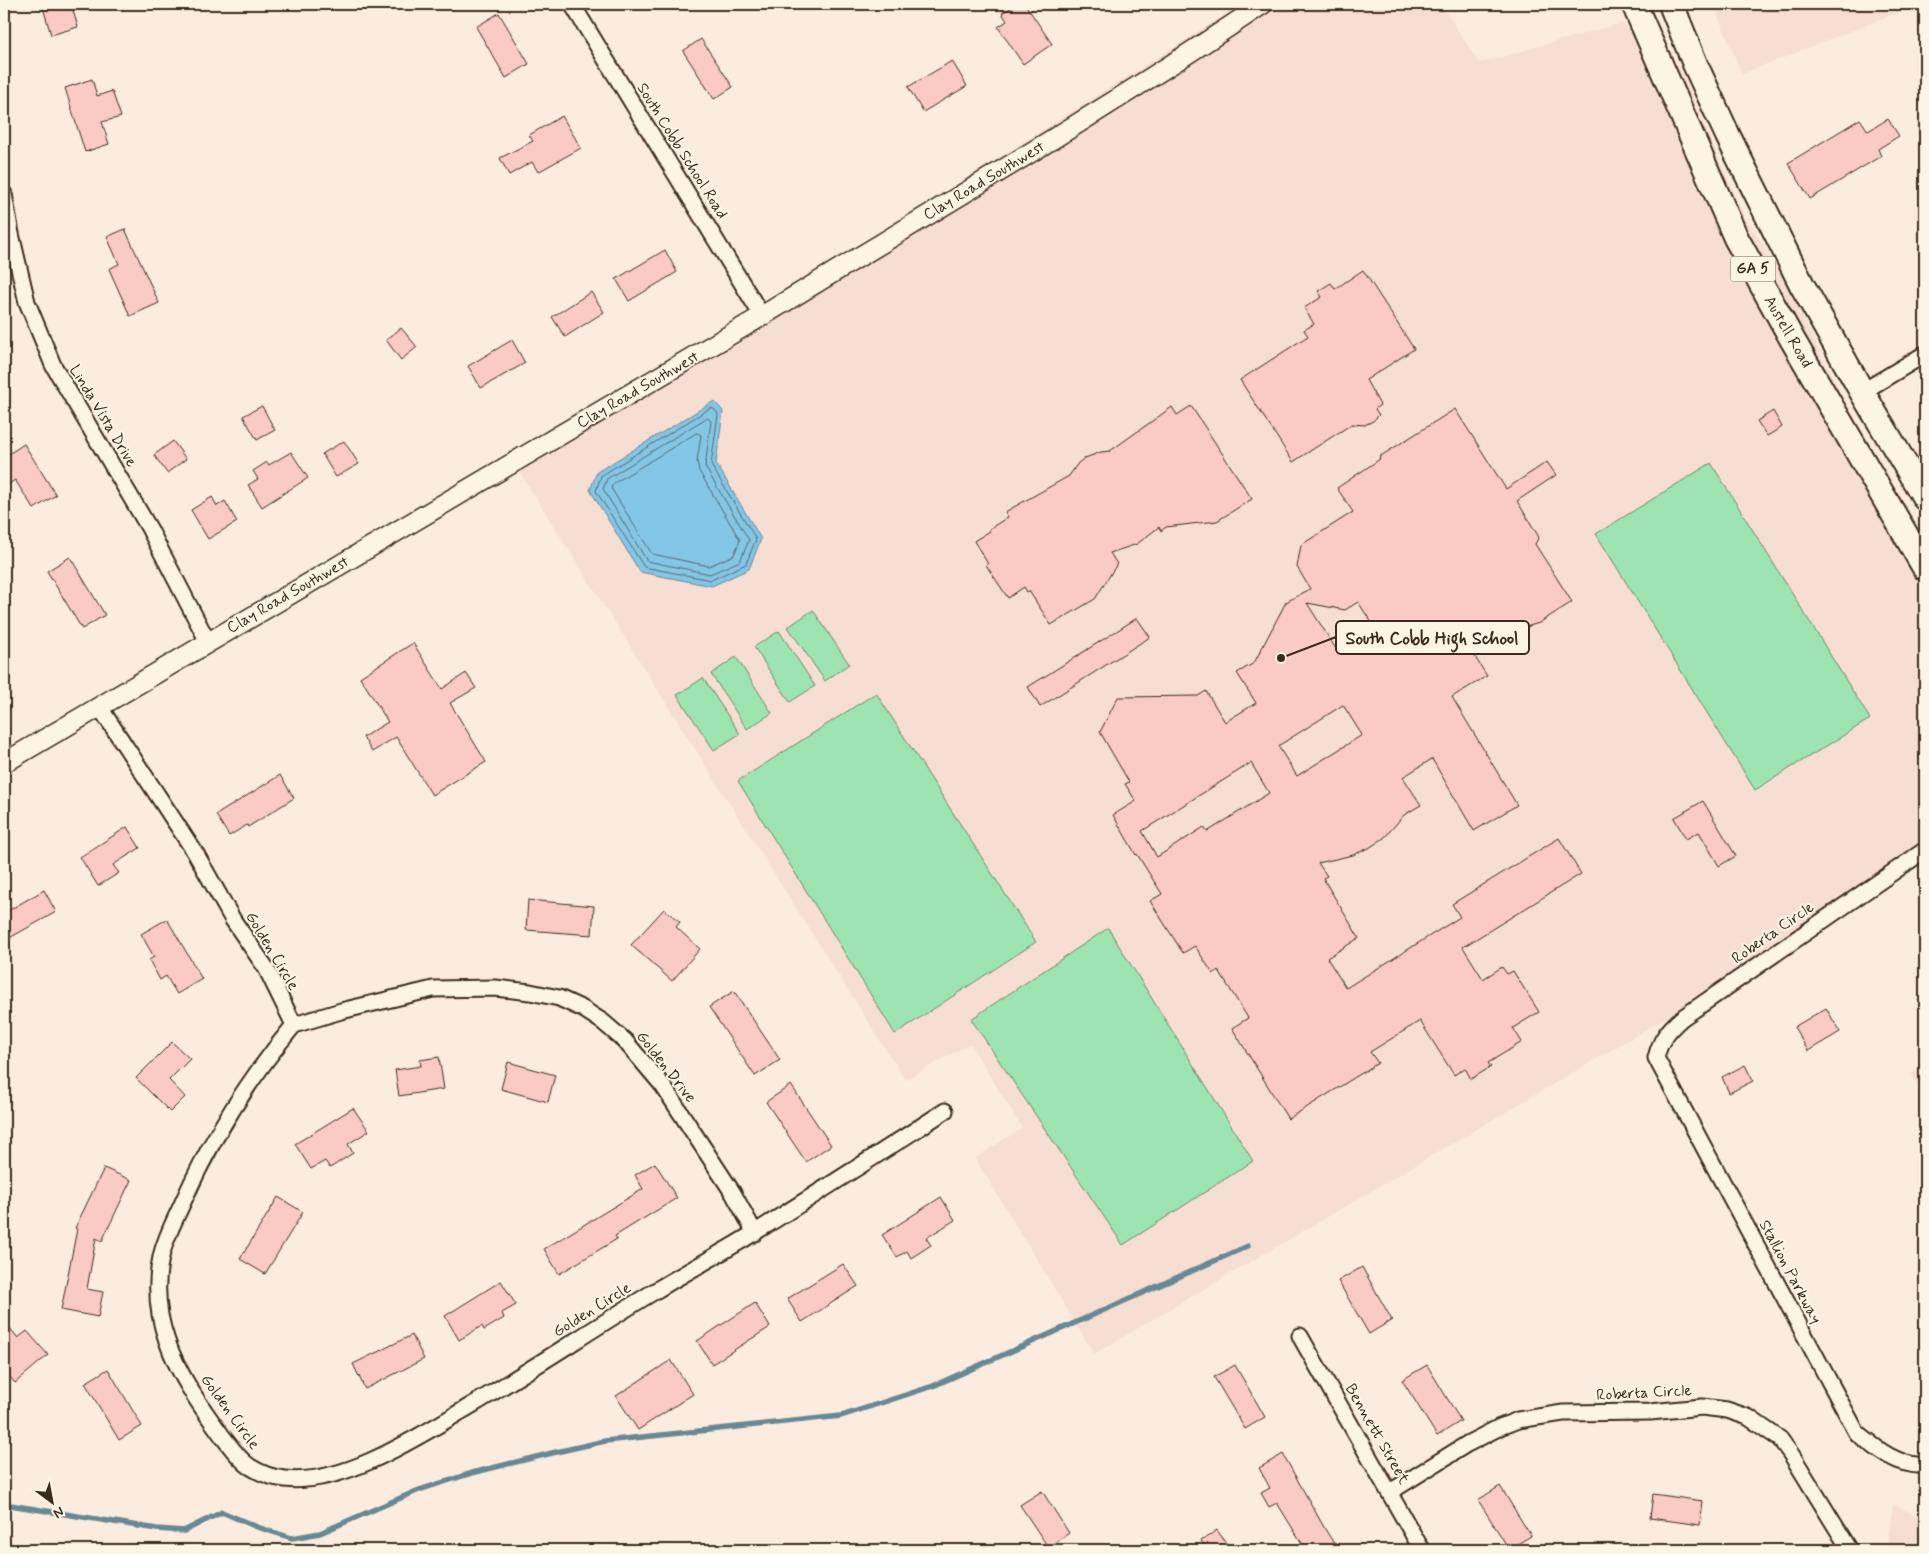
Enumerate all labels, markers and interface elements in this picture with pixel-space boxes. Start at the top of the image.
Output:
street label: South Cobb School Road [632,79,732,223]
street label: Clay Road Southwest [920,136,1048,226]
road number: GA 5 [1730,256,1776,282]
street label: Austell Road [1759,292,1817,372]
street label: Clay Road Southwest [573,346,703,434]
street label: Linda Vista Drive [64,361,142,471]
street label: Clay Road Southwest [223,551,353,639]
callout: South Cobb High School [1336,621,1529,654]
text: South Cobb High School [1345,627,1519,653]
street label: Roberta Circle [1728,897,1819,969]
street label: Golden Circle [240,908,304,994]
street label: Golden Drive [631,1027,701,1107]
street label: Stallion Parkway [1754,1216,1826,1328]
street label: Golden Circle [549,1278,635,1342]
street label: Golden Circle [196,1370,265,1454]
street label: Bennett Street [1340,1380,1415,1489]
street label: Roberta Circle [1596,1380,1693,1406]
north arrow [28,1476,78,1526]
text: N [50,1502,67,1522]

